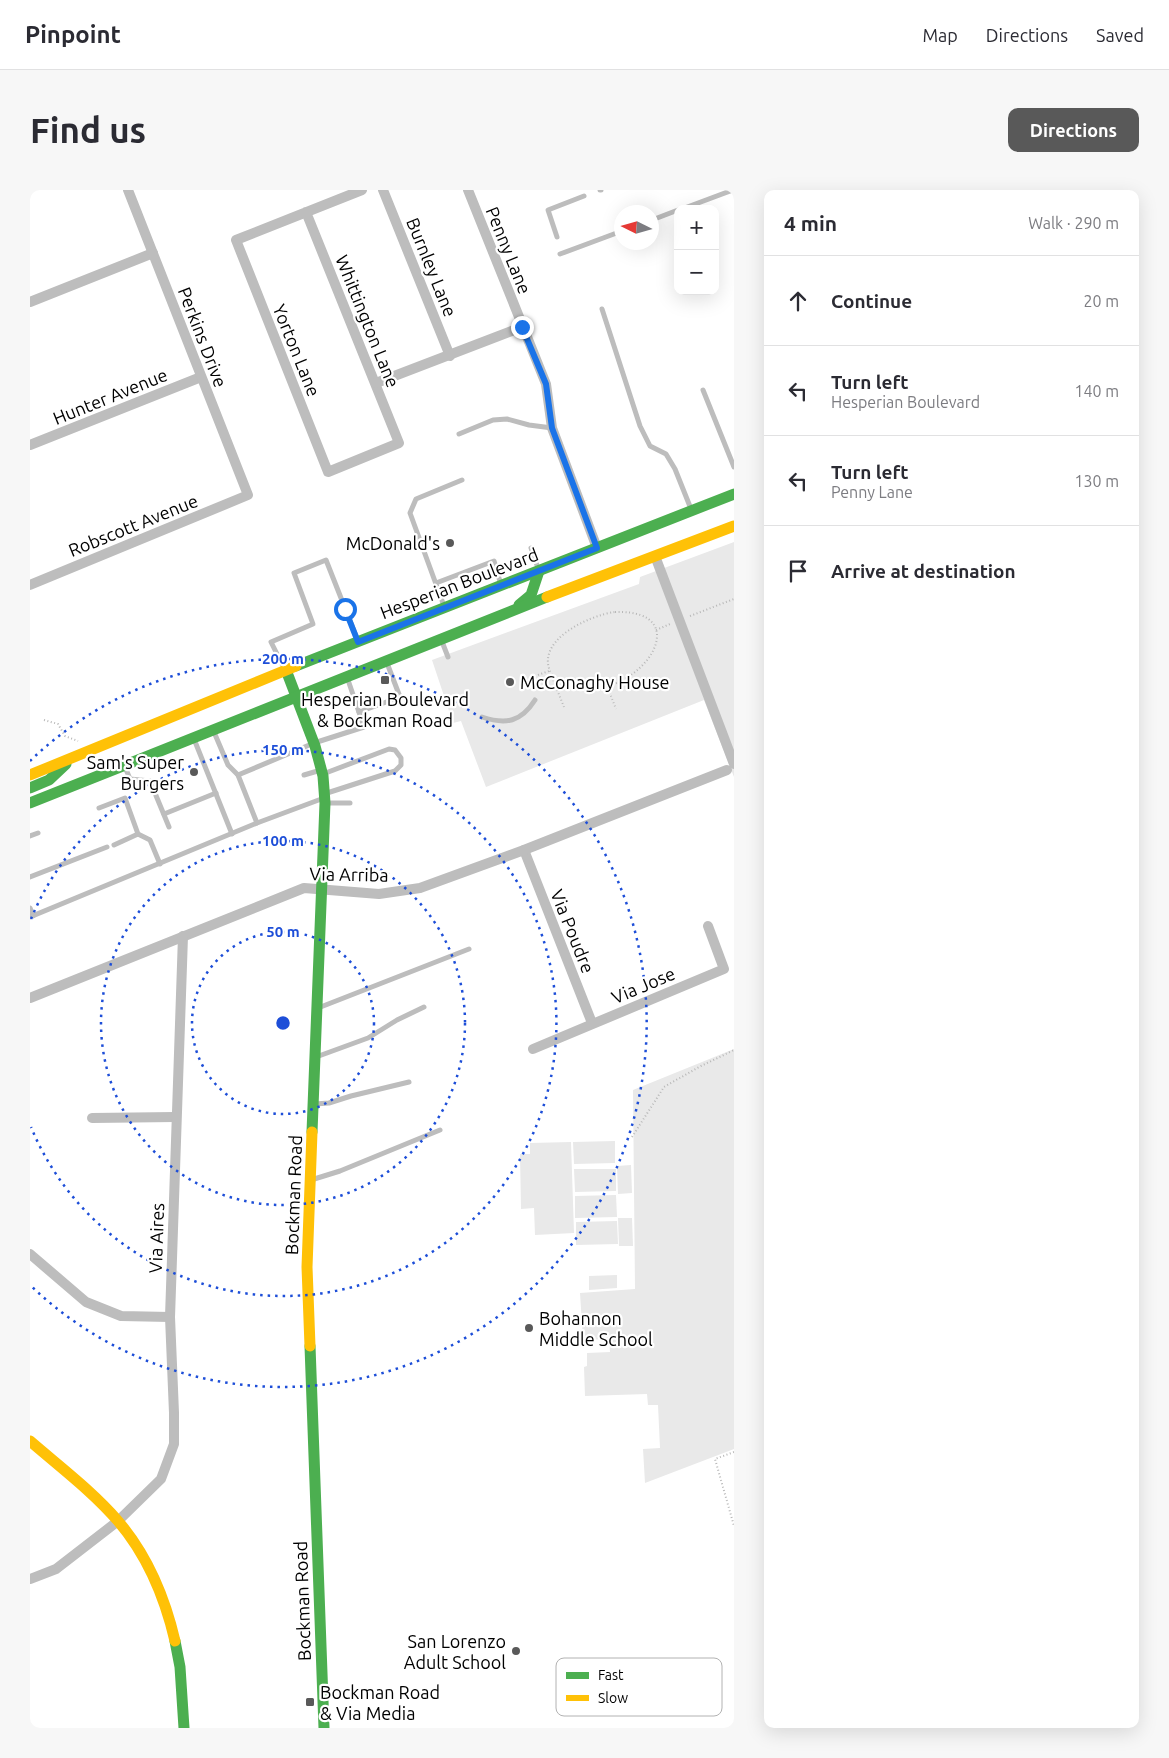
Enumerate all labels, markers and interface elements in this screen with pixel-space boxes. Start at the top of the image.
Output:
text: Pinpoint [25,21,121,48]
text: Map [922,25,958,45]
text: Directions [986,25,1068,45]
text: Saved [1096,25,1144,45]
button: Directions [1008,108,1139,152]
text: Find us [30,110,146,150]
street label: Penny Lane [482,204,536,296]
north arrow [614,205,659,250]
map controls [674,205,719,295]
button: + [674,205,719,250]
text: 4 min [784,211,837,235]
text: Walk · 290 m [1028,214,1119,232]
street label: Burnley Lane [403,215,461,319]
button: − [674,250,719,295]
street label: Whittington Lane [332,252,404,390]
street label: Perkins Drive [175,284,231,390]
icon: ahead [784,287,812,315]
text: Continue [831,290,912,312]
text: 20 m [1083,292,1119,310]
street label: Yorton Lane [269,301,325,399]
route end [511,316,534,339]
street label: Hunter Avenue [50,364,170,428]
text: Turn left [831,371,909,393]
icon: left [784,377,812,405]
text: 140 m [1074,382,1119,400]
text: Hesperian Boulevard [831,393,980,411]
text: Turn left [831,461,909,483]
icon: left [784,467,812,495]
text: 130 m [1074,472,1119,490]
text: Penny Lane [831,483,913,501]
street label: Robscott Avenue [65,490,201,560]
place label: McDonald's [346,533,440,553]
marker: McDonald's [444,537,456,549]
street label: Hesperian Boulevard [377,544,541,622]
icon: arrive [784,557,812,585]
text: Arrive at destination [831,560,1016,582]
route start [334,598,357,621]
text: 200 m [262,650,304,667]
place label: McConaghy House [520,672,669,692]
marker: Hesperian Boulevard & Bockman Road [379,674,391,686]
marker: McConaghy House [504,676,516,688]
place label: Hesperian Boulevard & Bockman Road [301,689,469,730]
text: 150 m [262,741,304,758]
place label: Sam's Super Burgers [87,752,184,793]
marker: Sam's Super Burgers [188,766,200,778]
text: 100 m [262,832,304,849]
street label: Via Arriba [309,863,389,885]
street label: Via Poudre [547,886,599,976]
text: 50 m [266,923,300,940]
street label: Via Jose [608,963,678,1007]
centre of rings [274,1014,292,1032]
street label: Bockman Road [281,1135,305,1255]
street label: Via Aires [145,1202,167,1274]
place label: Bohannon Middle School [539,1308,653,1349]
marker: Bohannon Middle School [523,1322,535,1334]
street label: Bockman Road [290,1541,314,1661]
place label: San Lorenzo Adult School [404,1631,506,1672]
marker: San Lorenzo Adult School [510,1645,522,1657]
legend [556,1658,722,1716]
text: Fast [598,1667,624,1683]
place label: Bockman Road & Via Media [320,1682,440,1723]
text: Slow [598,1690,628,1706]
marker: Bockman Road & Via Media [304,1696,316,1708]

